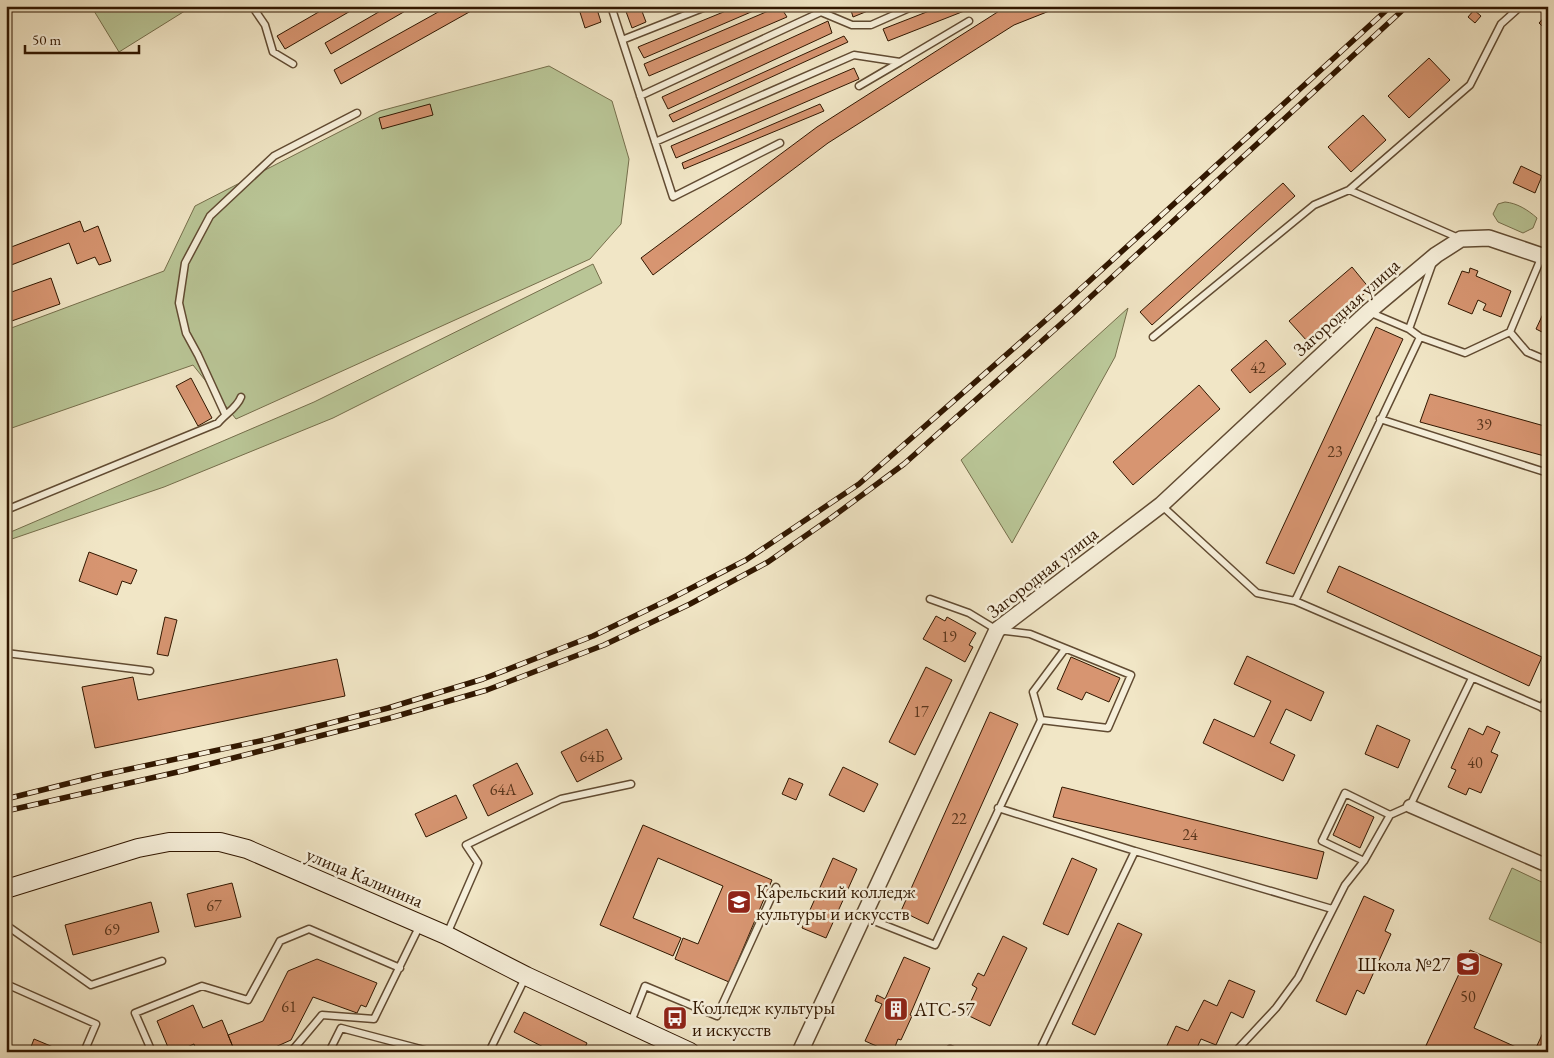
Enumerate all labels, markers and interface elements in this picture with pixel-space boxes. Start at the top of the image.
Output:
scale bar [25,22,139,54]
text: 50 m [32,30,61,49]
street label: Загородная улица [1288,253,1405,362]
house number: 42 [1250,357,1266,378]
house number: 39 [1476,414,1492,435]
house number: 23 [1327,441,1343,462]
street label: Загородная улица [981,521,1104,624]
house number: 19 [941,626,957,647]
house number: 17 [913,701,929,722]
house number: 64Б [580,746,604,767]
house number: 40 [1467,752,1483,773]
house number: 64А [490,779,517,800]
house number: 22 [951,808,967,829]
house number: 24 [1182,824,1198,845]
street label: улица Калинина [302,842,428,914]
place label: Карельский колледж культуры и искусств [756,879,917,926]
school or university icon: Карельский колледж культуры и искусств [726,889,752,915]
house number: 67 [206,895,222,916]
house number: 69 [104,919,120,940]
school or university icon: Школа №27 [1455,951,1481,977]
place label: Школа №27 [1357,952,1451,977]
house number: 50 [1460,986,1476,1007]
place label: Колледж культуры и искусств [692,995,835,1042]
house number: 61 [281,996,297,1017]
building icon: АТС-57 [883,996,909,1022]
place label: АТС-57 [913,997,976,1022]
bus stop icon: Колледж культуры и искусств [662,1005,688,1031]

